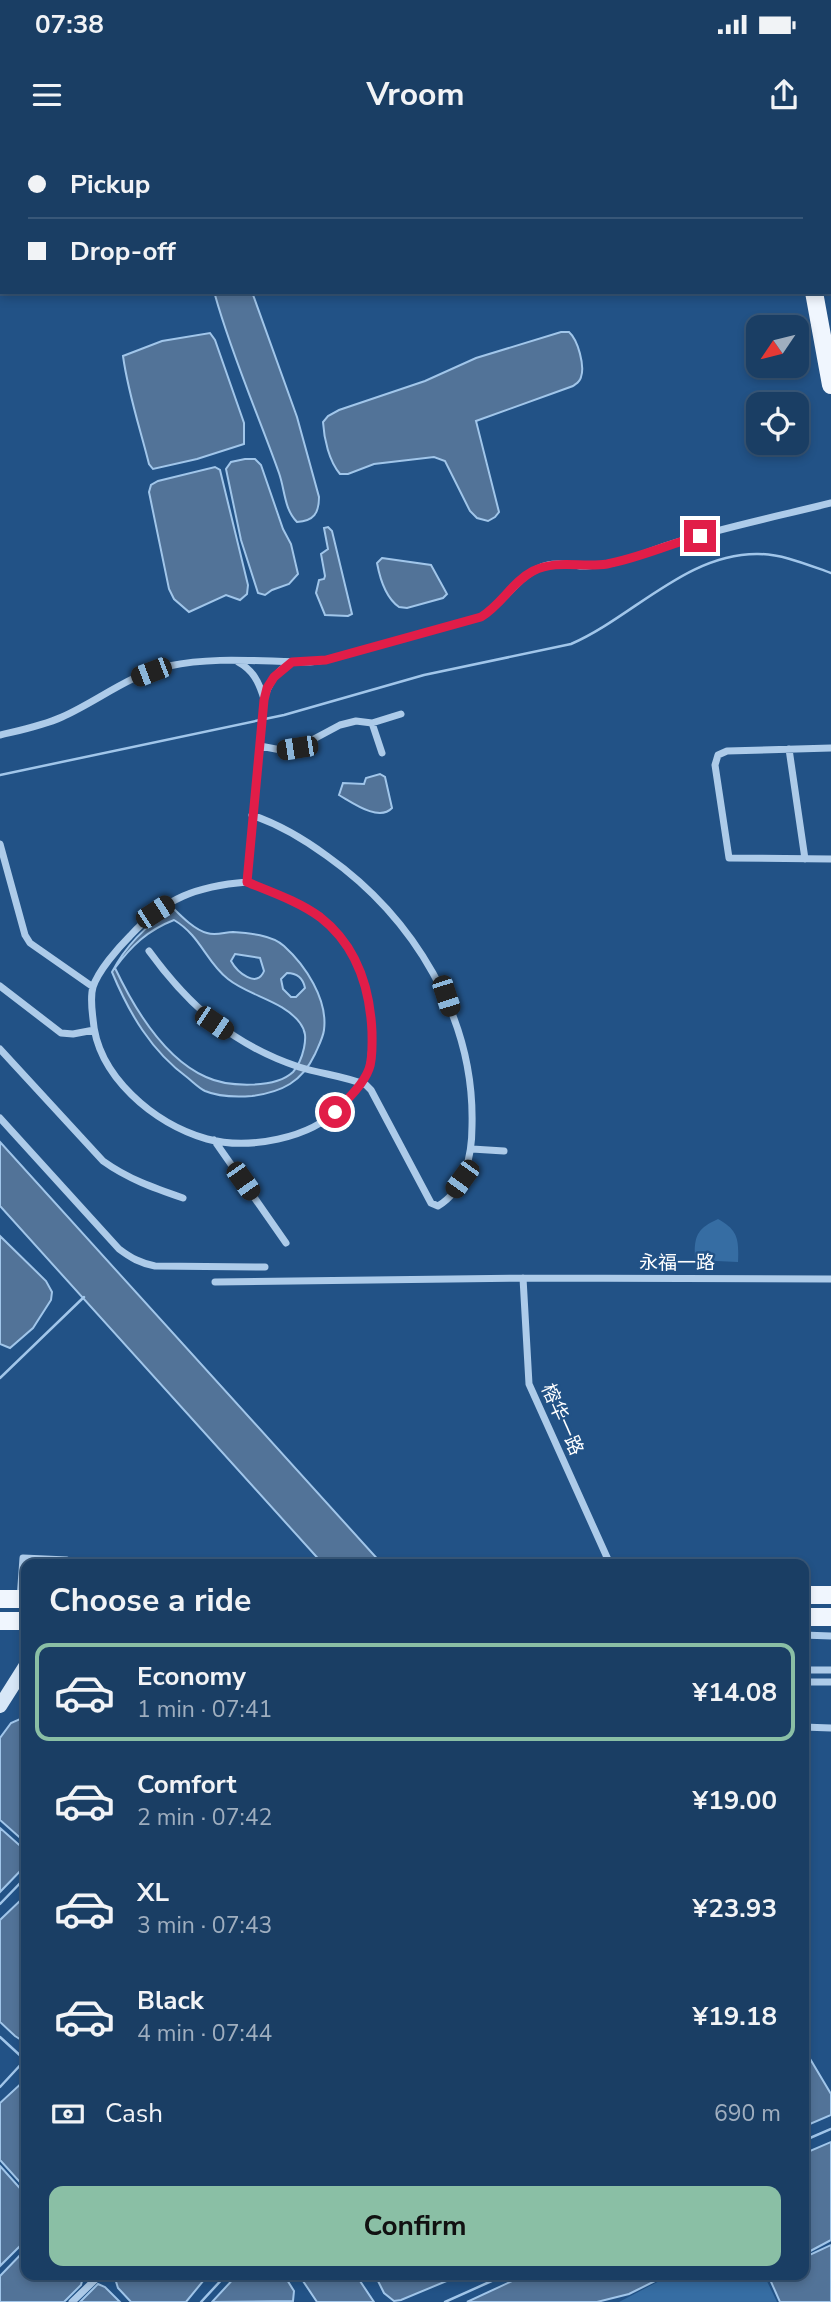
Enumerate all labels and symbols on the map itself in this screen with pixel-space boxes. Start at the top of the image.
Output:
north arrow [746,315,808,378]
route end [684,520,716,552]
car [128,655,175,689]
car [275,734,320,762]
car [132,892,179,932]
car [430,973,463,1019]
car [191,1003,238,1043]
route start [319,1096,351,1128]
car [442,1156,483,1202]
car [223,1158,264,1204]
street label: 永福一路 [639,1250,715,1276]
street label: 榕华一路 [535,1379,589,1459]

